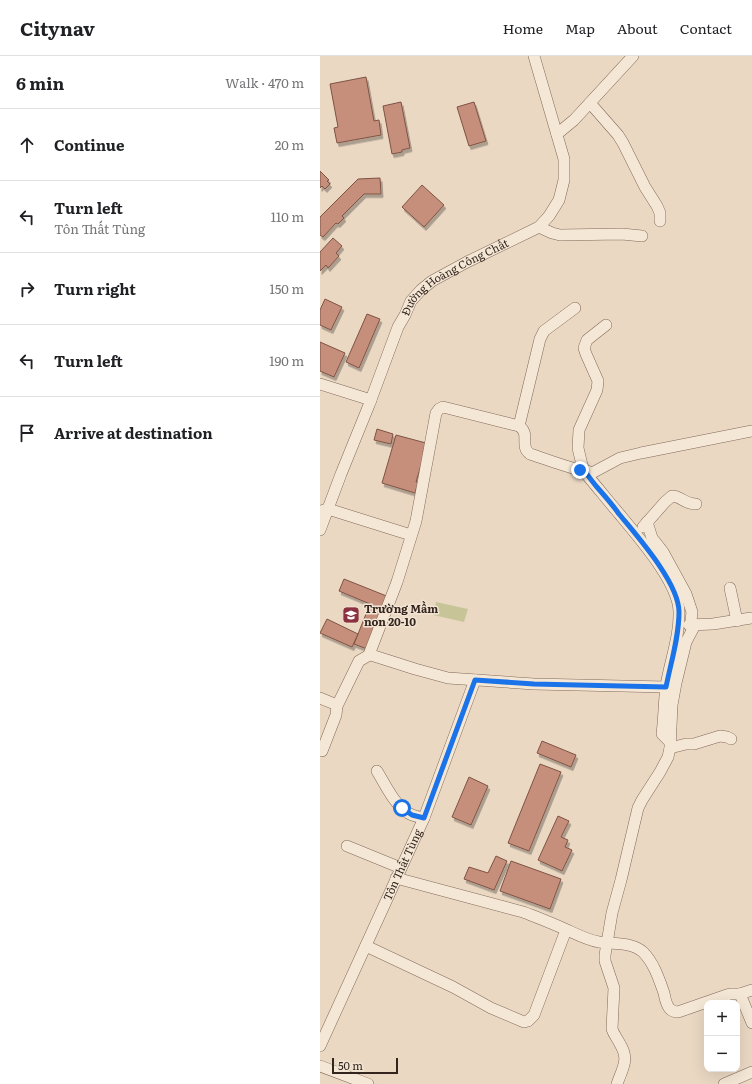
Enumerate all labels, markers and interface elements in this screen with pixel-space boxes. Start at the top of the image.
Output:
text: Citynav [20,14,95,42]
text: Home [503,18,543,38]
text: Map [565,18,595,38]
text: About [617,18,658,38]
text: Contact [680,18,732,38]
text: 6 min [16,70,64,95]
text: Walk · 470 m [225,73,304,92]
text: Continue [54,133,124,156]
icon: ahead [16,134,38,156]
text: 20 m [275,135,304,154]
text: Turn left [54,196,123,219]
icon: left [16,206,38,228]
text: 110 m [271,207,304,226]
text: Tôn Thất Tùng [54,219,145,238]
street label: Đường Hoàng Công Chất [397,234,511,318]
text: Turn right [54,277,136,300]
icon: right [16,278,38,300]
text: 150 m [269,279,304,298]
text: Turn left [54,349,123,372]
icon: left [16,350,38,372]
text: 190 m [269,351,304,370]
text: Arrive at destination [54,421,213,444]
icon: arrive [16,422,38,444]
route end [571,461,589,479]
place label: Trường Mầm non 20-10 [364,600,438,629]
school or university icon: Trường Mầm non 20-10 [341,605,361,625]
route start [393,799,411,817]
street label: Tôn Thất Tùng [378,825,425,903]
map controls [704,1000,740,1072]
button: + [704,1000,740,1036]
button: − [704,1036,740,1072]
scale bar [332,1056,398,1075]
text: 50 m [338,1057,363,1073]

